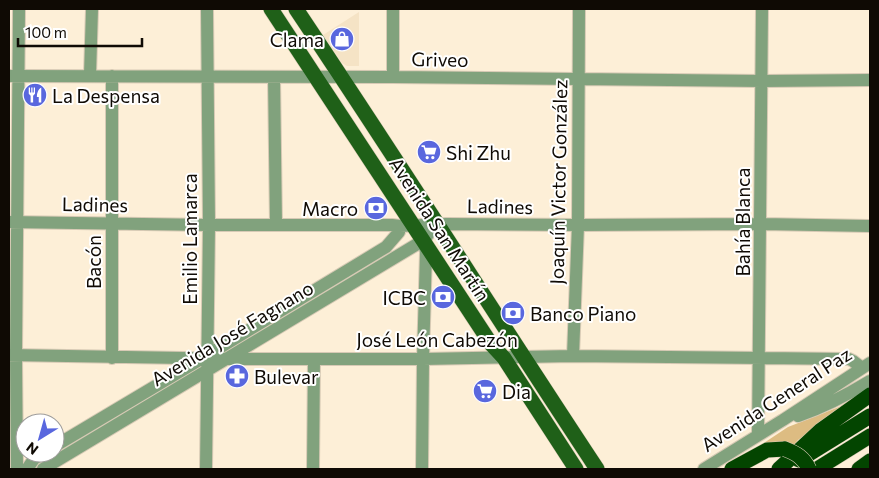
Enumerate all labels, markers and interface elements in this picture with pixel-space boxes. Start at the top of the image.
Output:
scale bar [18,15,141,47]
text: 100 m [25,23,67,41]
shop icon: Clama [329,26,355,52]
place label: Clama [270,28,324,51]
street label: Griveo [411,47,469,71]
street label: Joaquín Victor González [545,79,571,285]
restaurant icon: La Despensa [22,82,48,108]
place label: La Despensa [52,84,160,107]
supermarket icon: Shi Zhu [416,139,442,165]
place label: Shi Zhu [446,141,511,164]
street label: Avenida San Martín [385,153,495,305]
street label: Bahía Blanca [731,168,754,276]
street label: Emilio Lamarca [178,173,201,305]
street label: Ladines [62,192,128,216]
street label: Ladines [467,194,533,218]
bank icon: Macro [363,195,389,221]
place label: Macro [302,197,358,220]
street label: Bacón [82,235,105,289]
street label: Avenida José Fagnano [147,276,317,390]
bank icon: ICBC [430,284,456,310]
place label: ICBC [382,286,426,309]
bank icon: Banco Piano [500,300,526,326]
place label: Banco Piano [530,302,636,325]
street label: José León Cabezón [356,328,518,351]
street label: Avenida General Paz [697,342,855,456]
pharmacy icon: Bulevar [224,363,250,389]
place label: Bulevar [254,365,319,388]
supermarket icon: Dia [472,378,498,404]
place label: Dia [502,380,531,403]
north arrow [15,413,65,463]
text: N [23,439,41,459]

